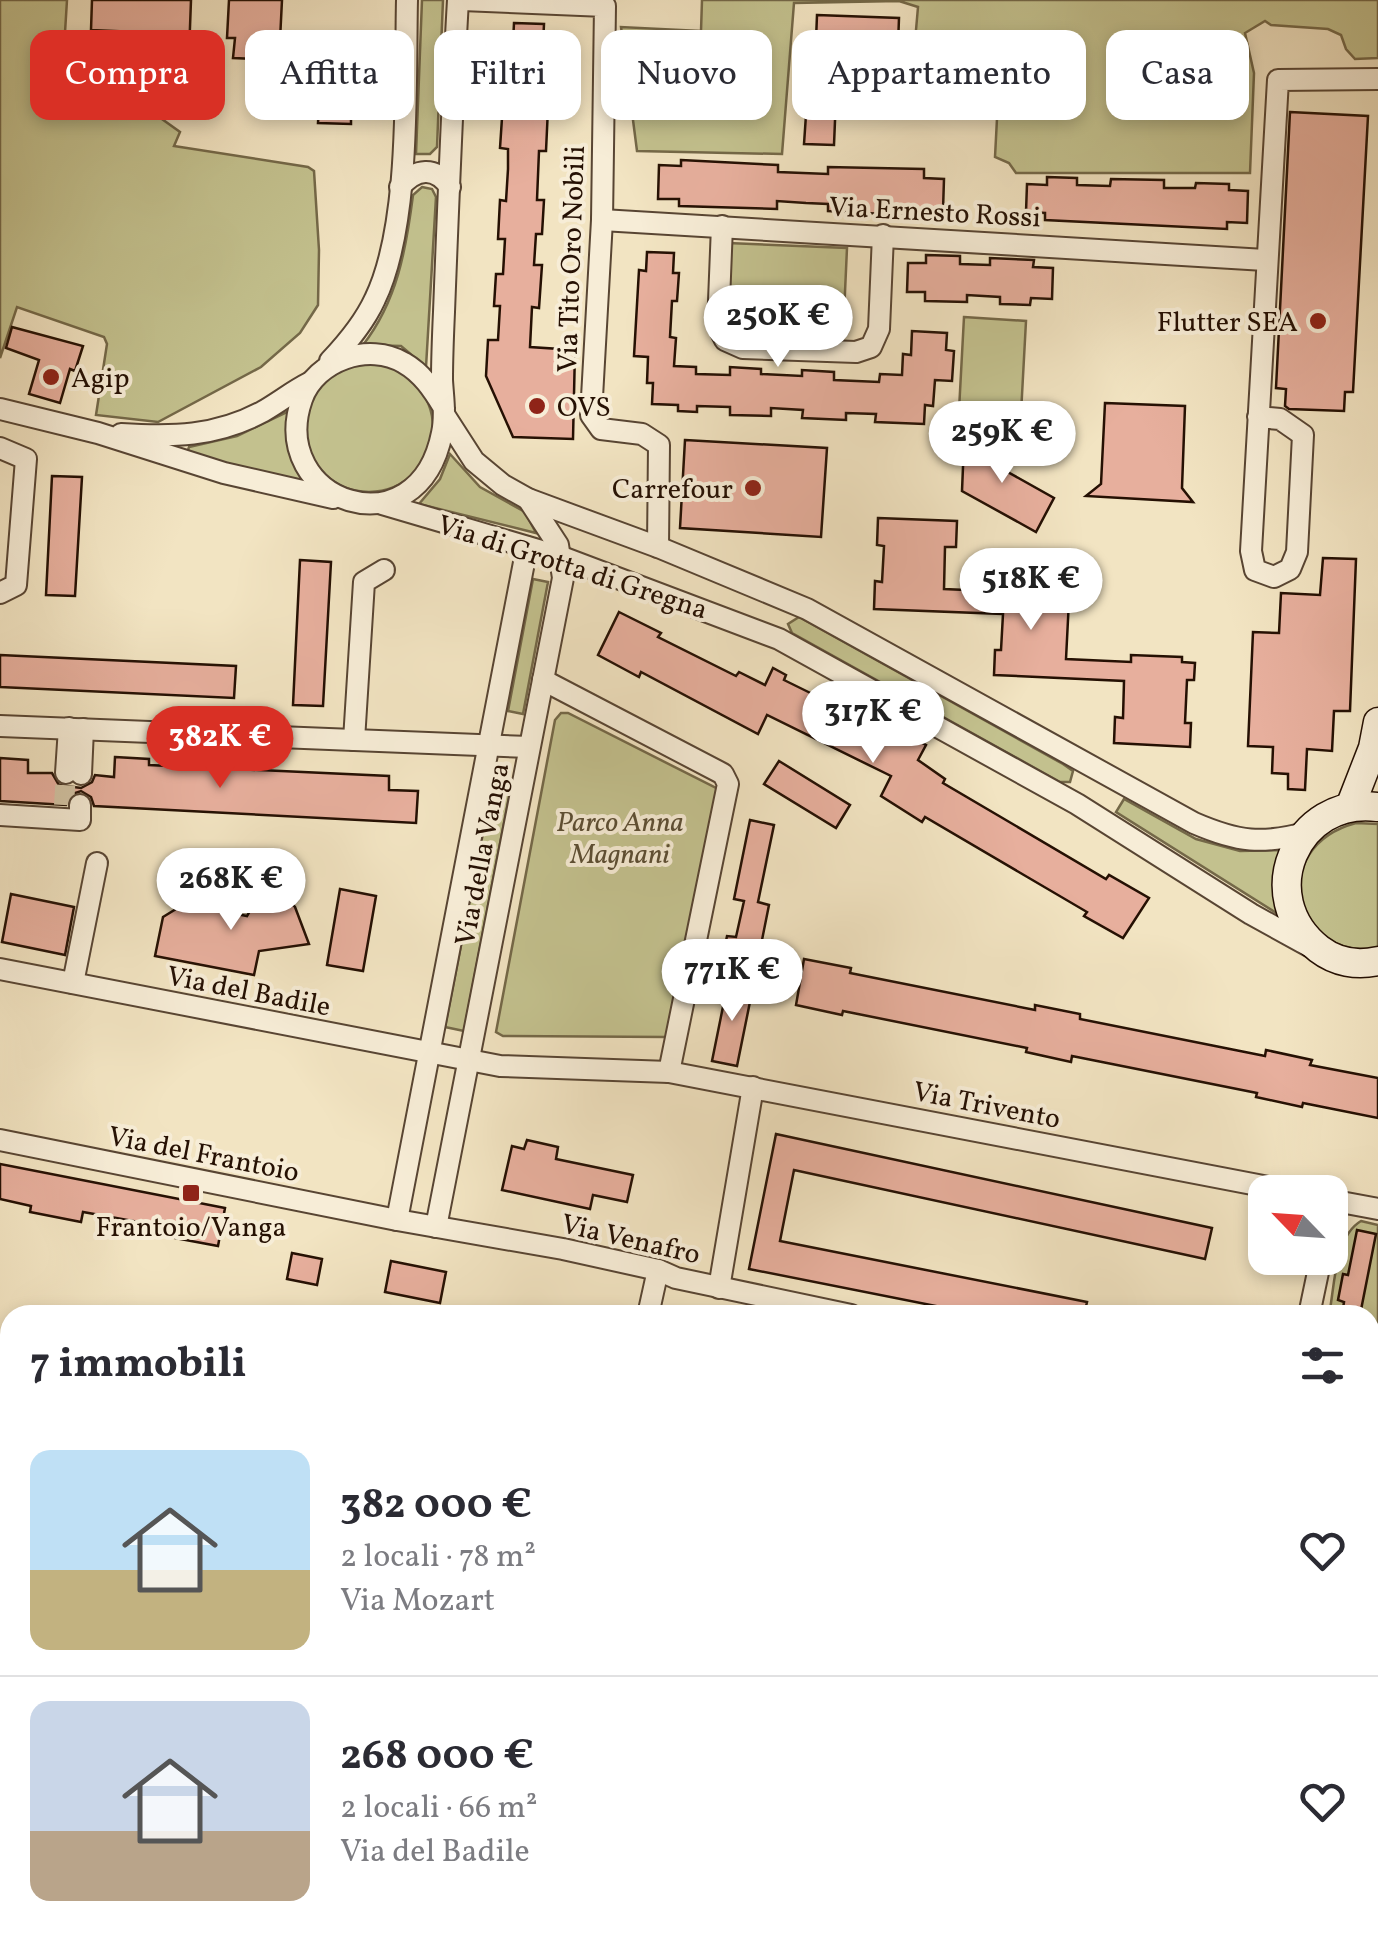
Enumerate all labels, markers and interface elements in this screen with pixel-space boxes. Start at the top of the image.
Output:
chip: Compra [30,30,225,120]
chip: Affitta [245,30,414,120]
chip: Filtri [434,30,581,120]
chip: Nuovo [601,30,772,120]
chip: Appartamento [792,30,1086,120]
chip: Casa [1106,30,1249,120]
street label: Via Tito Oro Nobili [549,145,596,373]
street label: Via Ernesto Rossi [828,188,1042,239]
pin: 250K € [697,285,859,370]
text: 250K € [726,295,830,339]
place label: Flutter SEA [1157,304,1298,343]
marker: Flutter SEA [1307,310,1329,332]
place label: Agip [71,360,130,399]
marker: Agip [40,366,62,388]
place label: OVS [557,389,611,428]
marker: OVS [526,395,548,417]
pin: 259K € [921,401,1083,486]
text: 259K € [951,411,1053,455]
place label: Carrefour [612,471,733,510]
marker: Carrefour [742,477,764,499]
street label: Via di Grotta di Gregna [432,506,712,630]
pin: 518K € [950,548,1112,633]
text: 518K € [982,558,1080,602]
pin: 317K € [792,681,954,766]
text: 317K € [824,691,922,735]
pin: 382K € [139,706,301,791]
text: 382K € [168,716,272,760]
street label: Via della Vanga [447,760,520,949]
park label: Parco Anna Magnani [556,804,684,875]
pin: 268K € [150,848,312,933]
text: 268K € [179,858,283,902]
pin: 771K € [651,939,813,1024]
text: 771K € [684,949,780,993]
street label: Via del Badile [163,957,334,1027]
street label: Via Trivento [910,1073,1064,1140]
street label: Via del Frantoio [105,1118,302,1193]
north arrow [1248,1175,1348,1275]
map controls [1248,1175,1348,1275]
marker: Frantoio/Vanga [180,1182,202,1204]
street label: Via Venafro [557,1206,704,1275]
place label: Frantoio/Vanga [96,1209,286,1248]
text: 7 immobili [30,1336,247,1395]
icon: filters [1295,1338,1350,1393]
text: 382 000 € [340,1477,532,1536]
icon: home [110,1490,230,1610]
icon: heart [1295,1523,1350,1578]
text: 2 locali · 78 m² [340,1536,536,1580]
text: Via Mozart [340,1580,495,1624]
text: 268 000 € [340,1728,534,1787]
icon: home [110,1741,230,1861]
icon: heart [1295,1774,1350,1829]
text: 2 locali · 66 m² [340,1787,538,1831]
text: Via del Badile [340,1831,530,1875]

